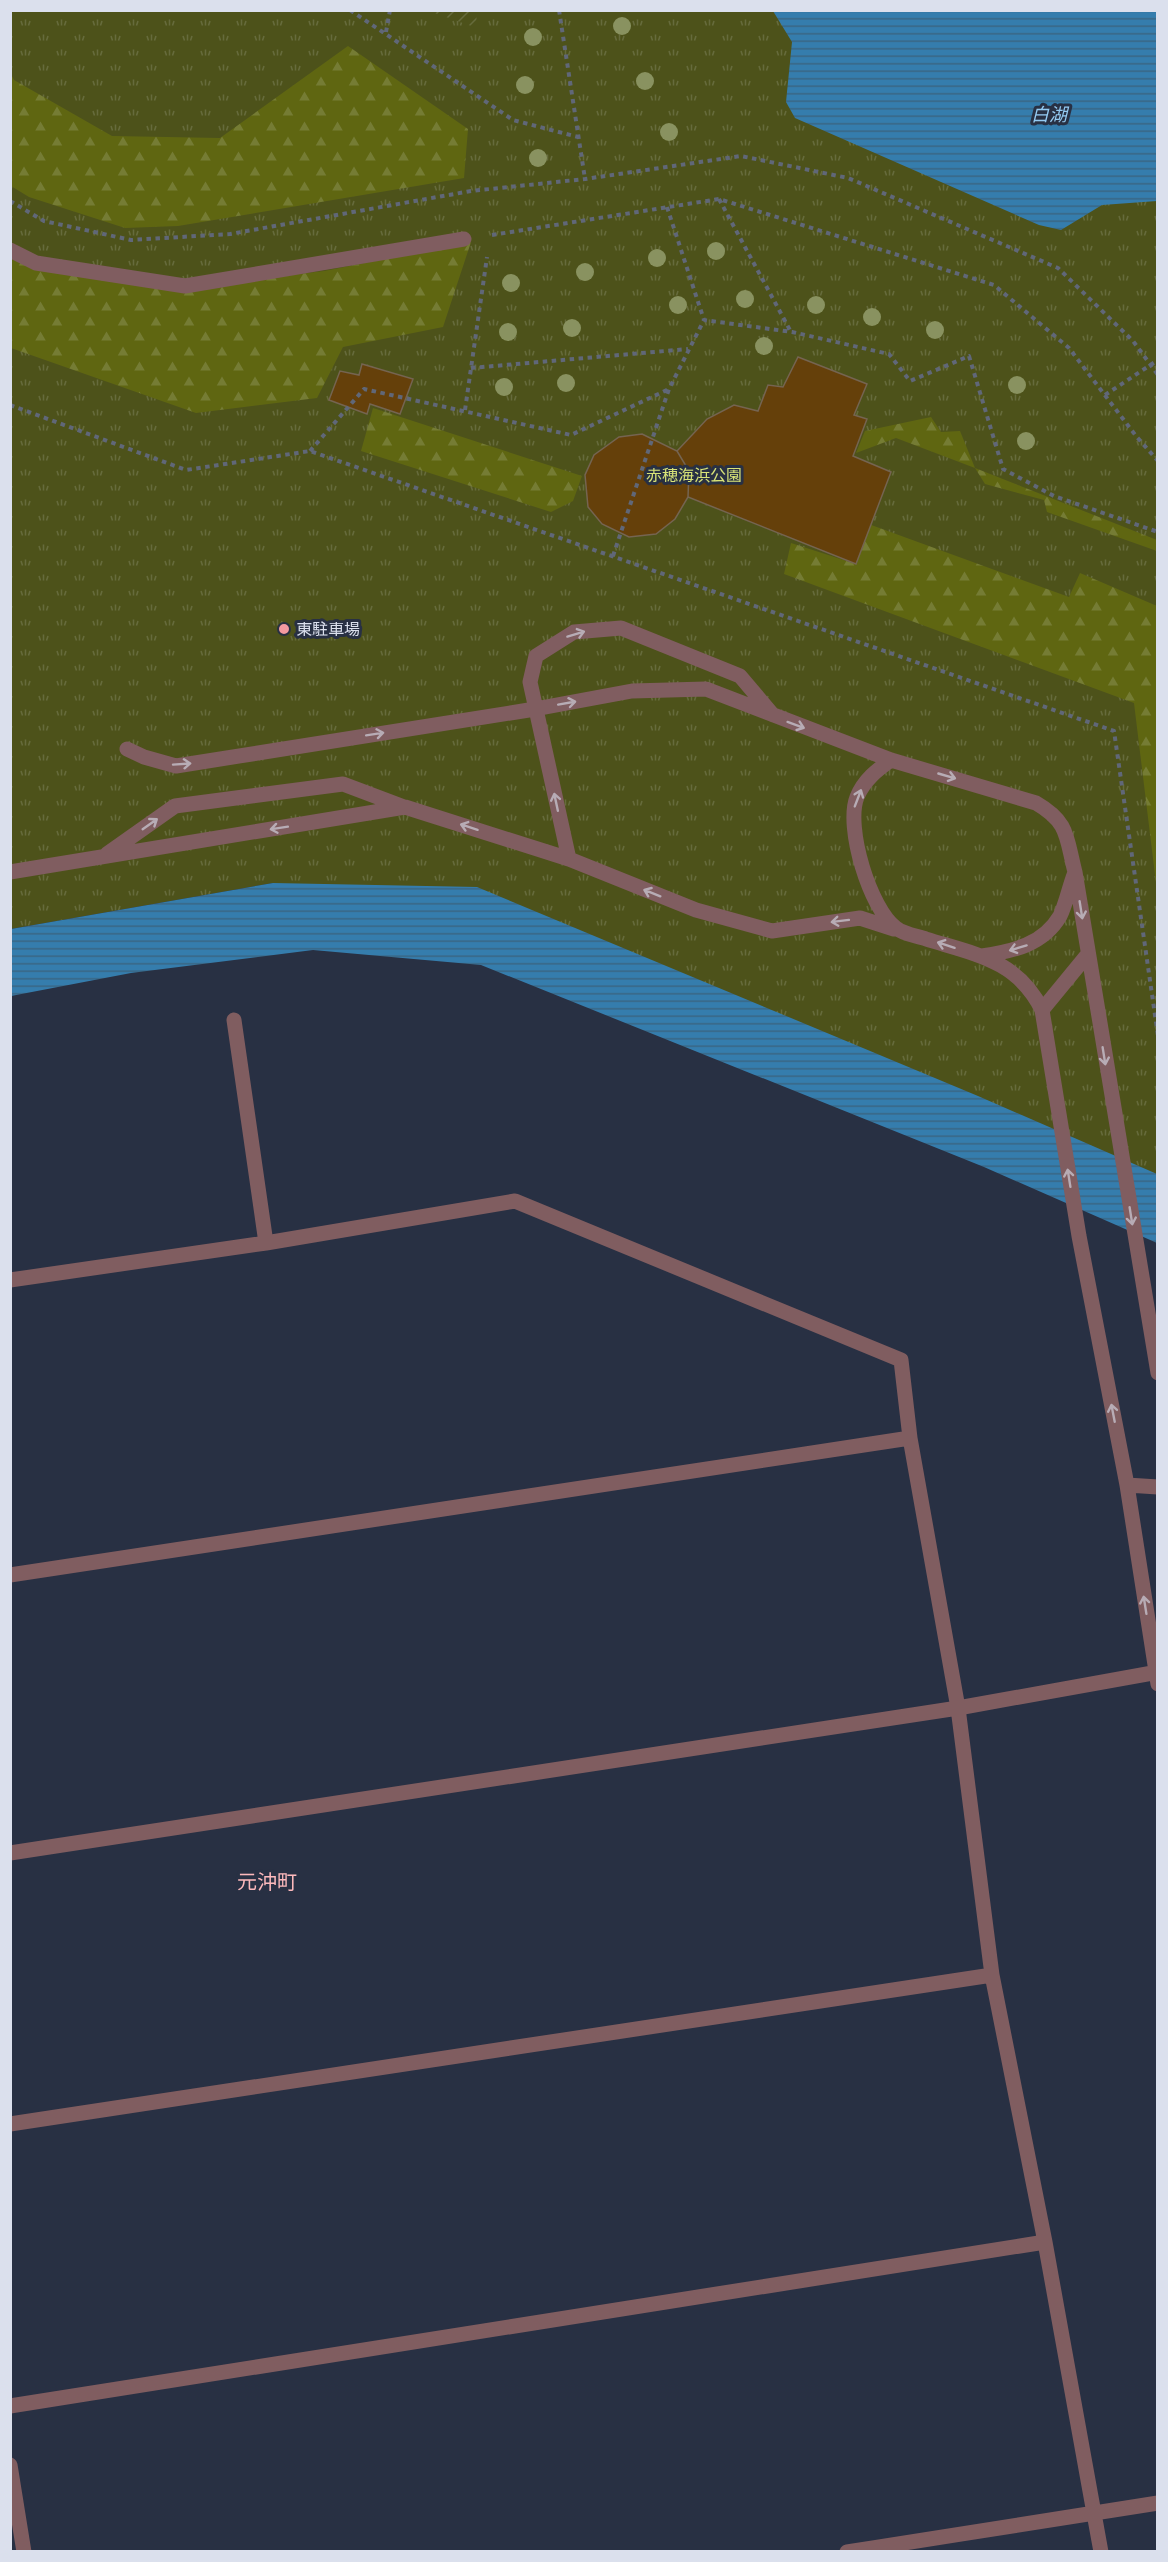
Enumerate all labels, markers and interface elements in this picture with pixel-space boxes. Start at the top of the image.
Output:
water label: 白湖 [1031,104,1070,126]
park label: 赤穂海浜公園 [646,466,742,485]
place label: 東駐車場 [296,620,360,639]
marker: 東駐車場 [277,622,291,636]
one-way arrow [566,628,585,639]
one-way arrow [557,697,577,708]
one-way arrow [786,720,805,731]
one-way arrow [364,729,384,740]
one-way arrow [172,758,192,769]
one-way arrow [937,771,956,782]
one-way arrow [854,789,865,807]
one-way arrow [550,793,561,812]
one-way arrow [141,818,157,830]
one-way arrow [460,821,479,832]
one-way arrow [269,823,289,834]
one-way arrow [644,887,662,898]
one-way arrow [1075,900,1086,920]
one-way arrow [831,915,851,926]
one-way arrow [937,939,956,950]
one-way arrow [1009,943,1028,954]
one-way arrow [1099,1045,1110,1065]
one-way arrow [1064,1169,1075,1189]
one-way arrow [1125,1206,1136,1226]
one-way arrow [1107,1404,1118,1423]
one-way arrow [1140,1596,1151,1616]
district label: 元沖町 [237,1871,297,1894]

